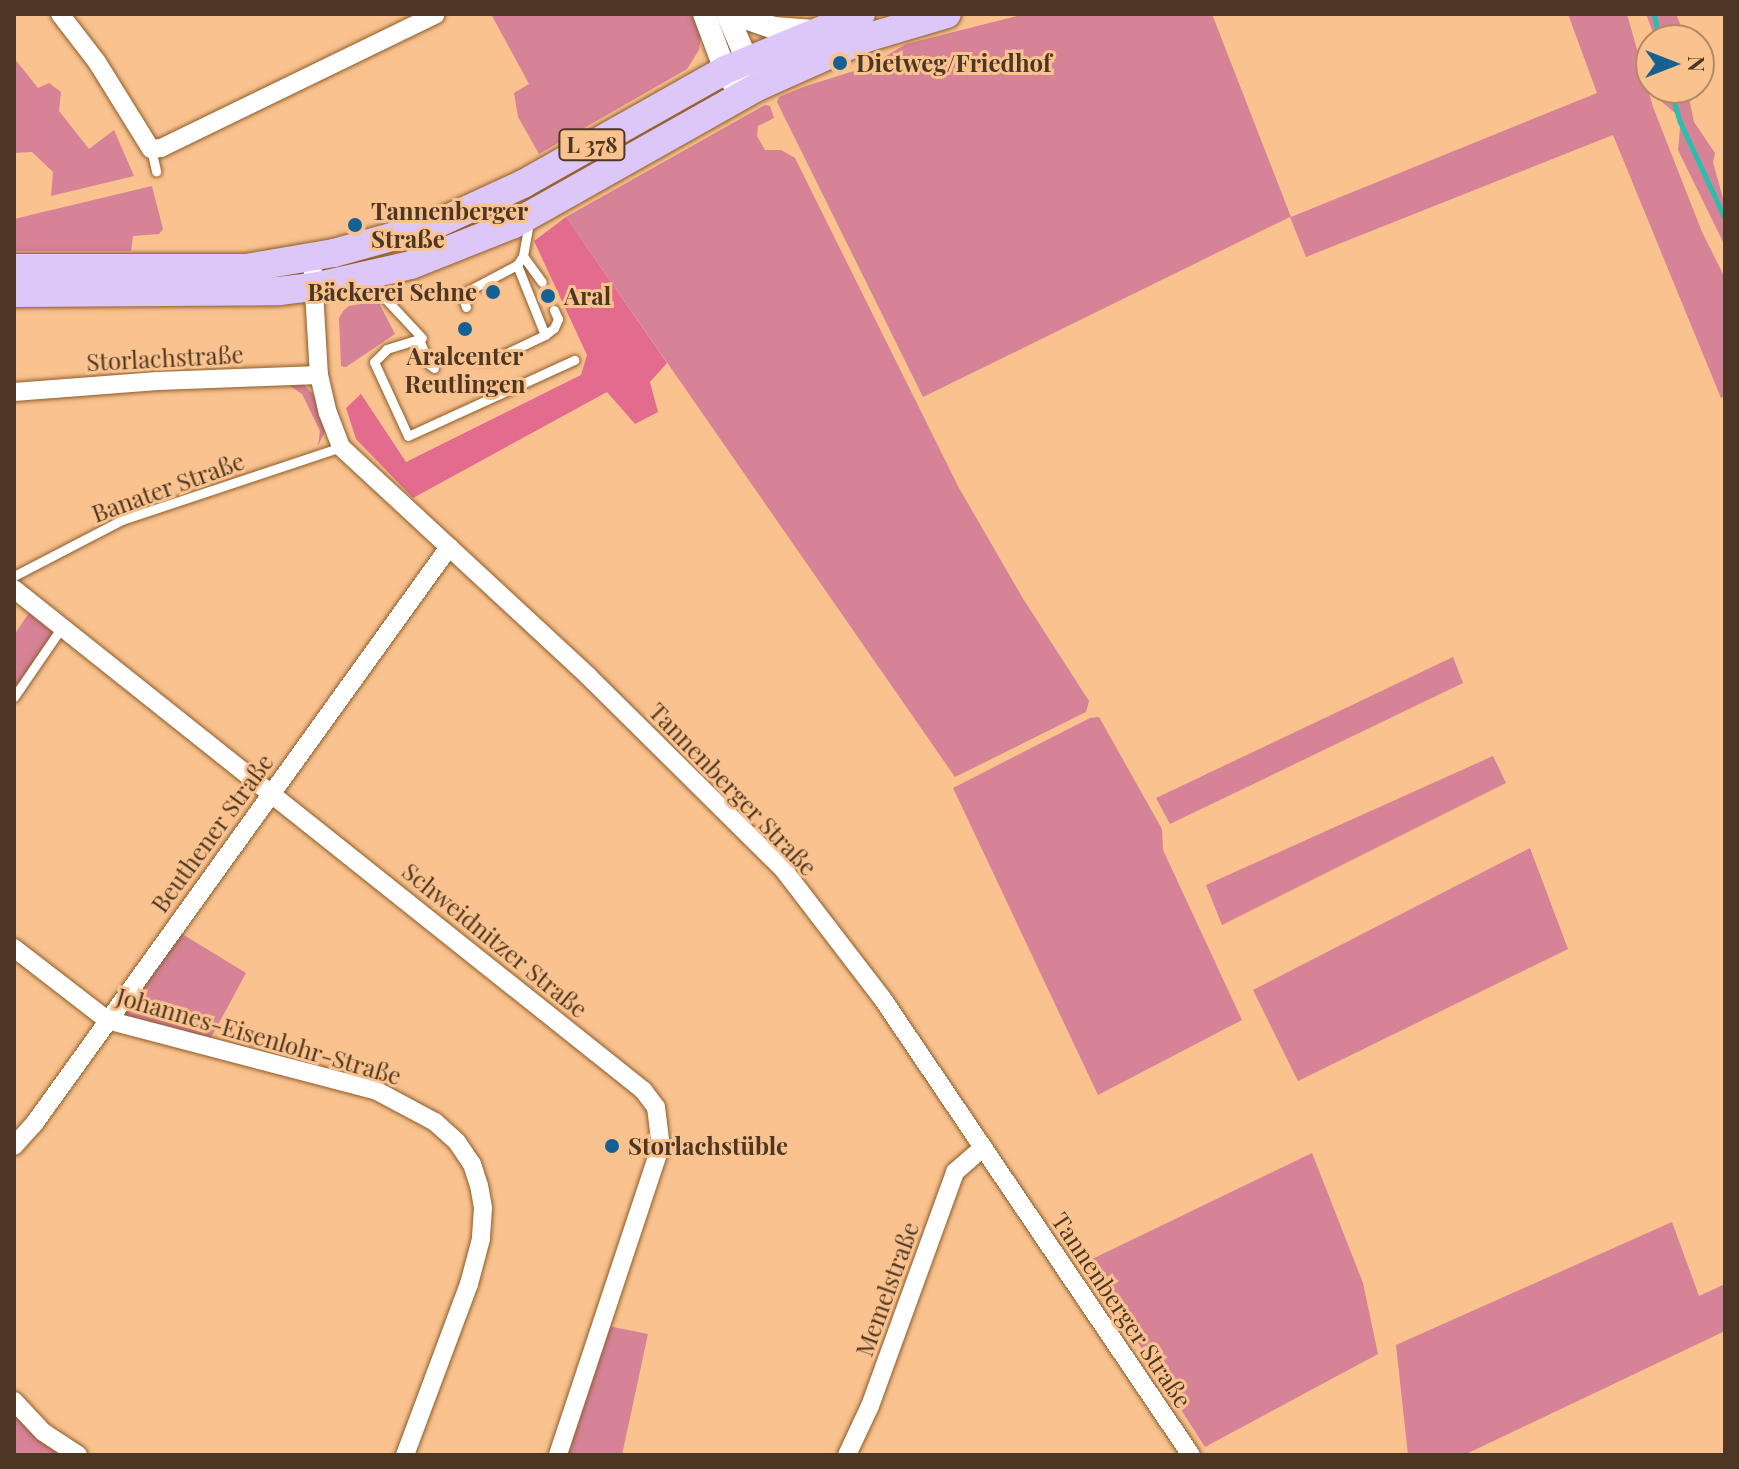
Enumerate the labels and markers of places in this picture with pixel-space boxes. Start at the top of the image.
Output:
place label: Dietweg/Friedhof [856,49,1051,77]
marker: Dietweg/Friedhof [831,54,849,72]
place label: Tannenberger Straße [371,197,528,253]
marker: Tannenberger Straße [346,216,364,234]
place label: Bäckerei Sehne [307,278,477,306]
place label: Aral [564,282,611,310]
marker: Bäckerei Sehne [484,283,502,301]
marker: Aral [539,287,557,305]
marker: Aralcenter Reutlingen [456,320,474,338]
place label: Aralcenter Reutlingen [405,342,525,398]
place label: Storlachstüble [628,1132,788,1160]
marker: Storlachstüble [603,1137,621,1155]

